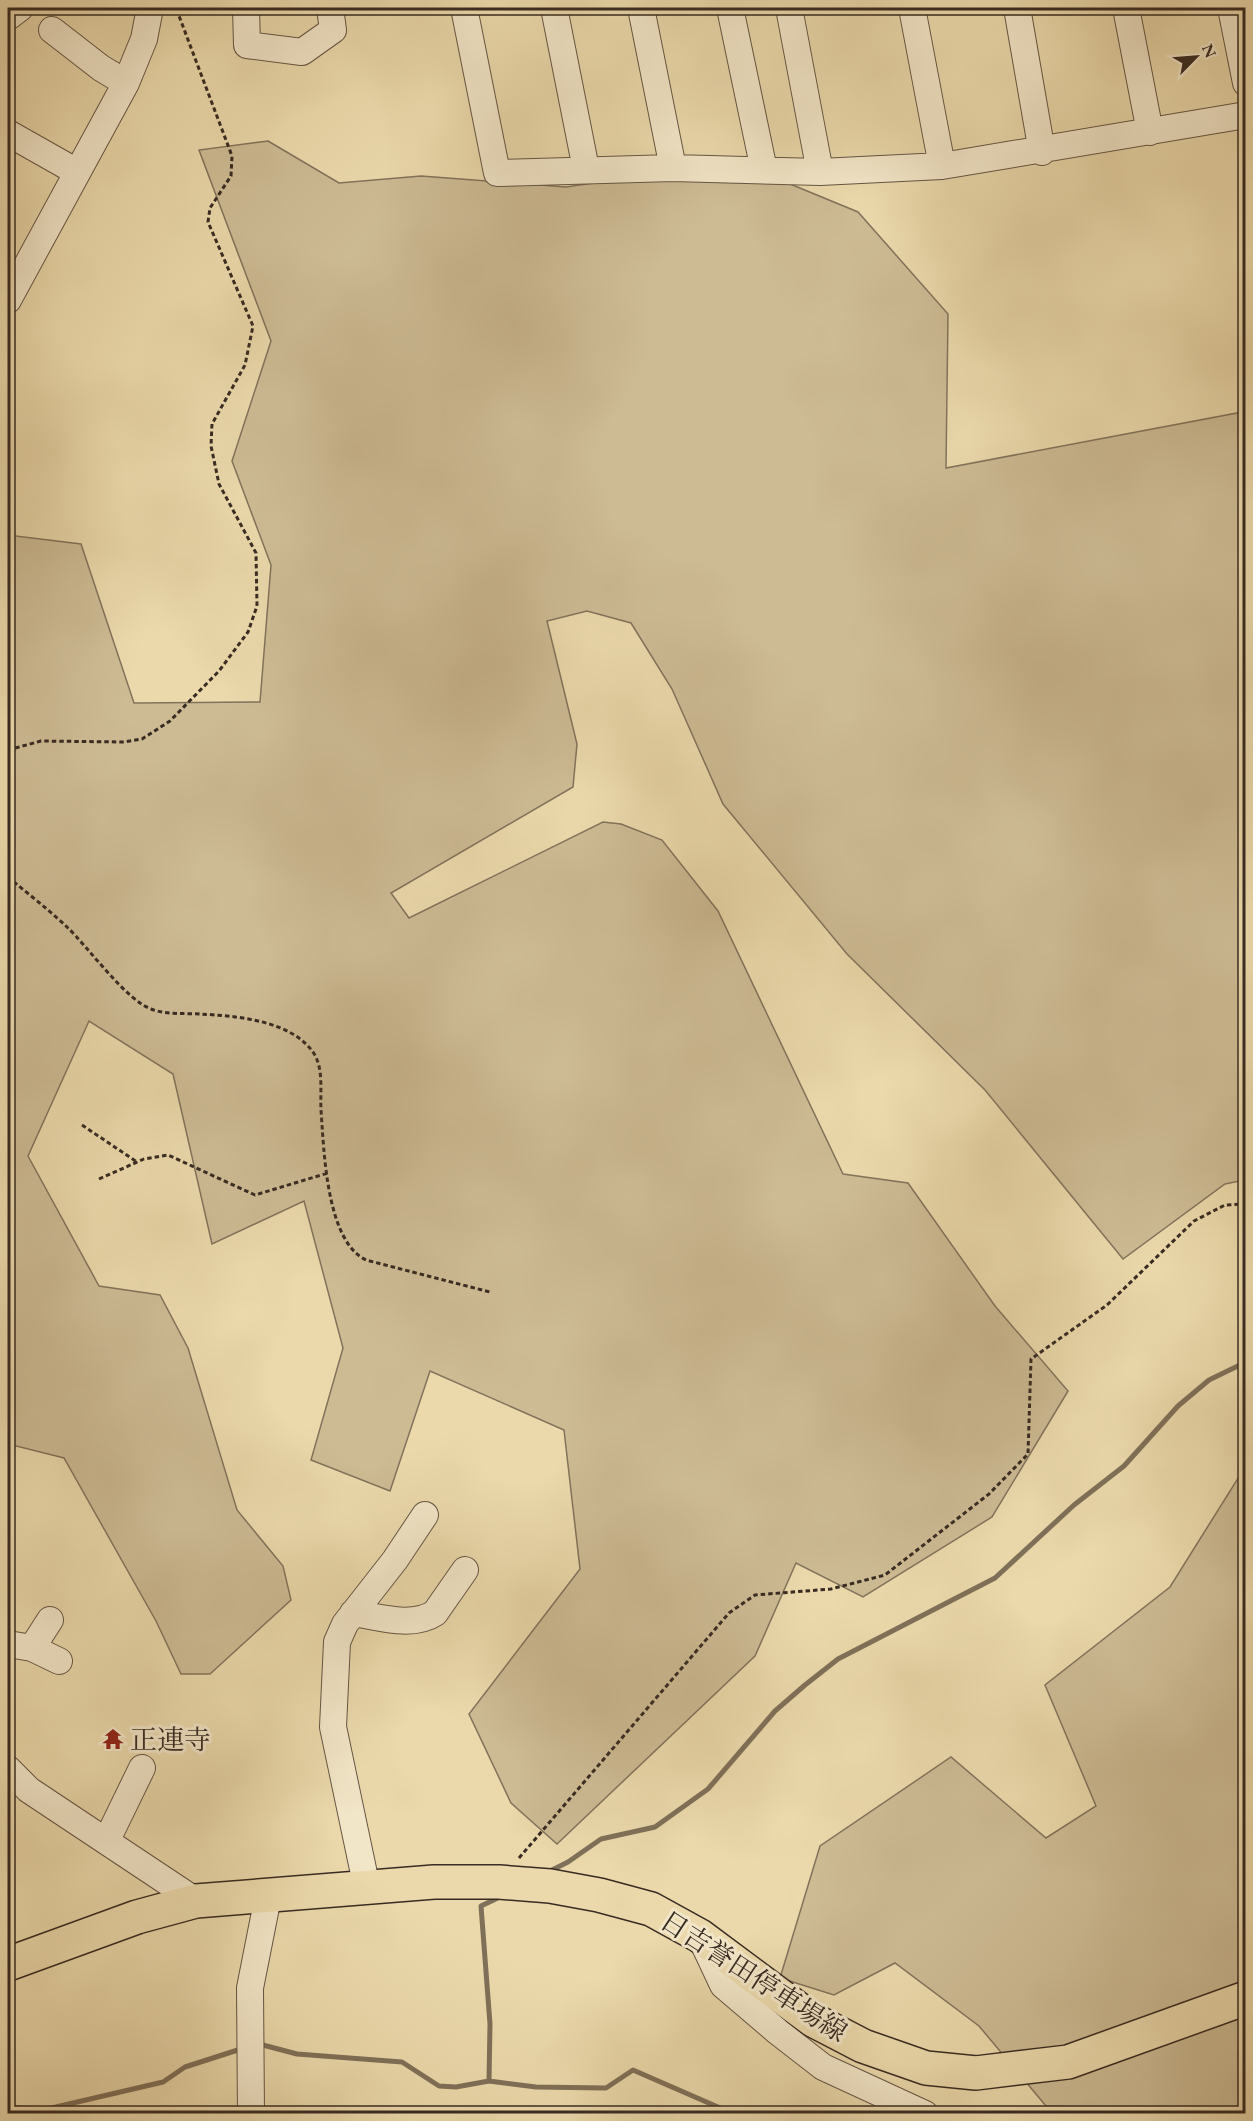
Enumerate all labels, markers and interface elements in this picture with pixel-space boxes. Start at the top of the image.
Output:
north arrow [1166,27,1226,87]
text: N [1197,41,1221,61]
place label: 正連寺 [130,1722,211,1757]
temple icon: 正連寺 [101,1727,125,1751]
street label: 日吉誉田停車場線 [654,1903,854,2049]

